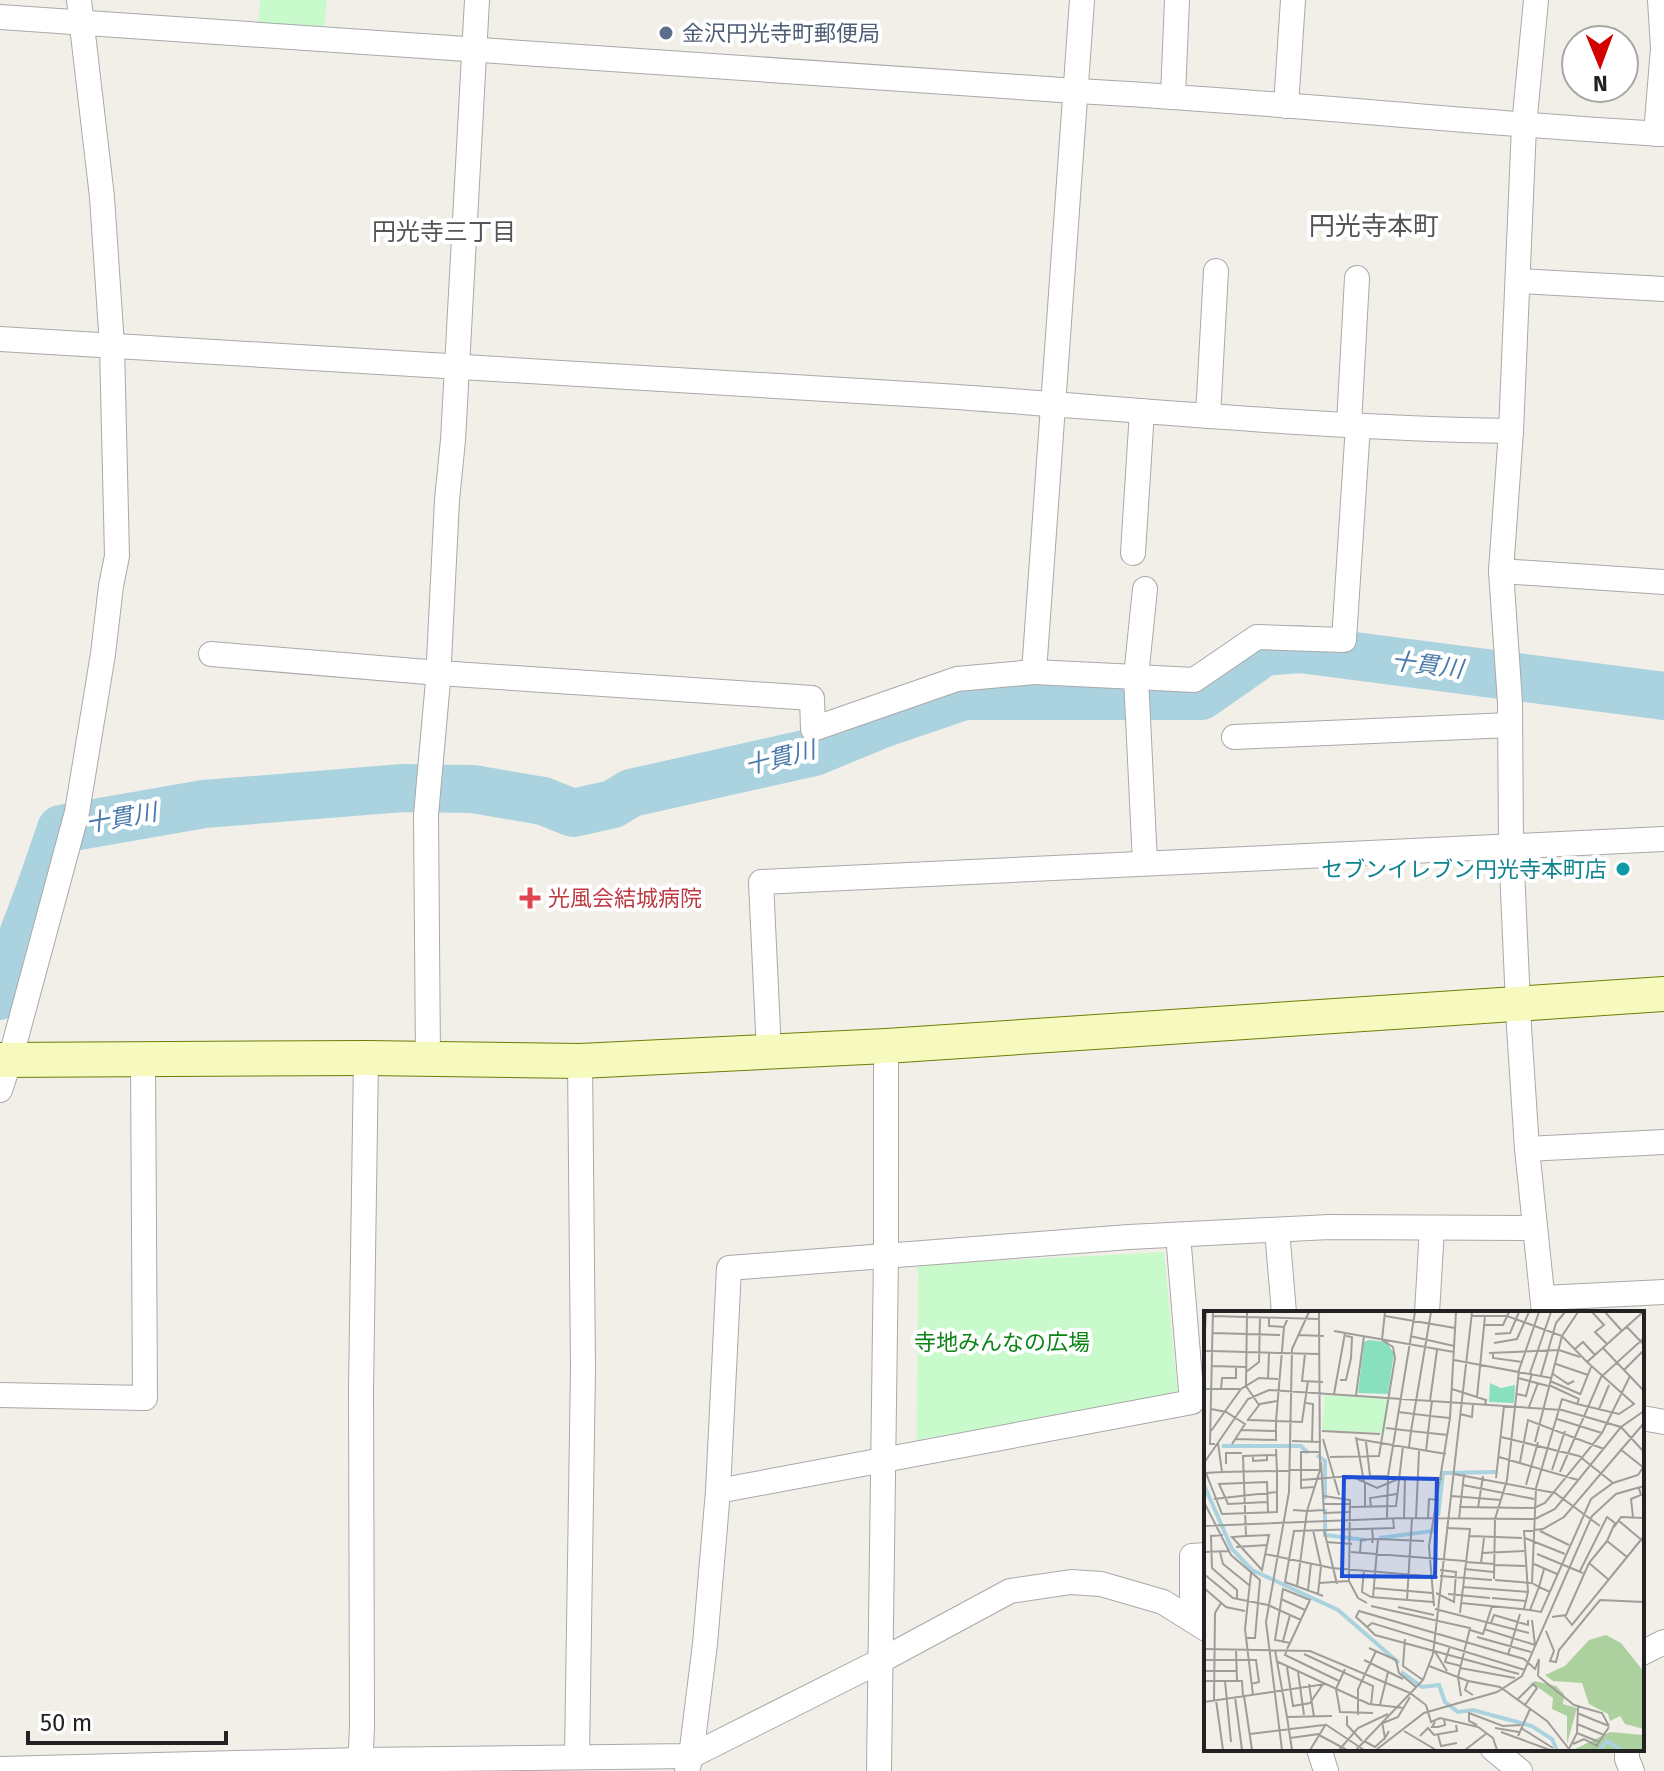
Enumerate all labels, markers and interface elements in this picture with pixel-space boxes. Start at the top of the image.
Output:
place label: 金沢円光寺町郵便局 [682,20,880,47]
marker: 金沢円光寺町郵便局 [657,24,675,42]
north arrow [1560,24,1640,104]
text: N [1593,70,1608,97]
district label: 円光寺本町 [1309,211,1439,242]
district label: 円光寺三丁目 [372,218,516,246]
water label: 十貫川 [1390,647,1467,684]
water label: 十貫川 [742,735,821,780]
water label: 十貫川 [83,797,162,838]
place label: セブンイレブン円光寺本町店 [1321,856,1607,883]
marker: セブンイレブン円光寺本町店 [1614,860,1632,878]
place label: 光風会結城病院 [548,885,702,912]
marker: 光風会結城病院 [519,887,541,909]
inset map [1204,1311,1644,1751]
park label: 寺地みんなの広場 [914,1329,1090,1356]
scale bar [28,1695,226,1745]
text: 50 m [40,1709,92,1737]

